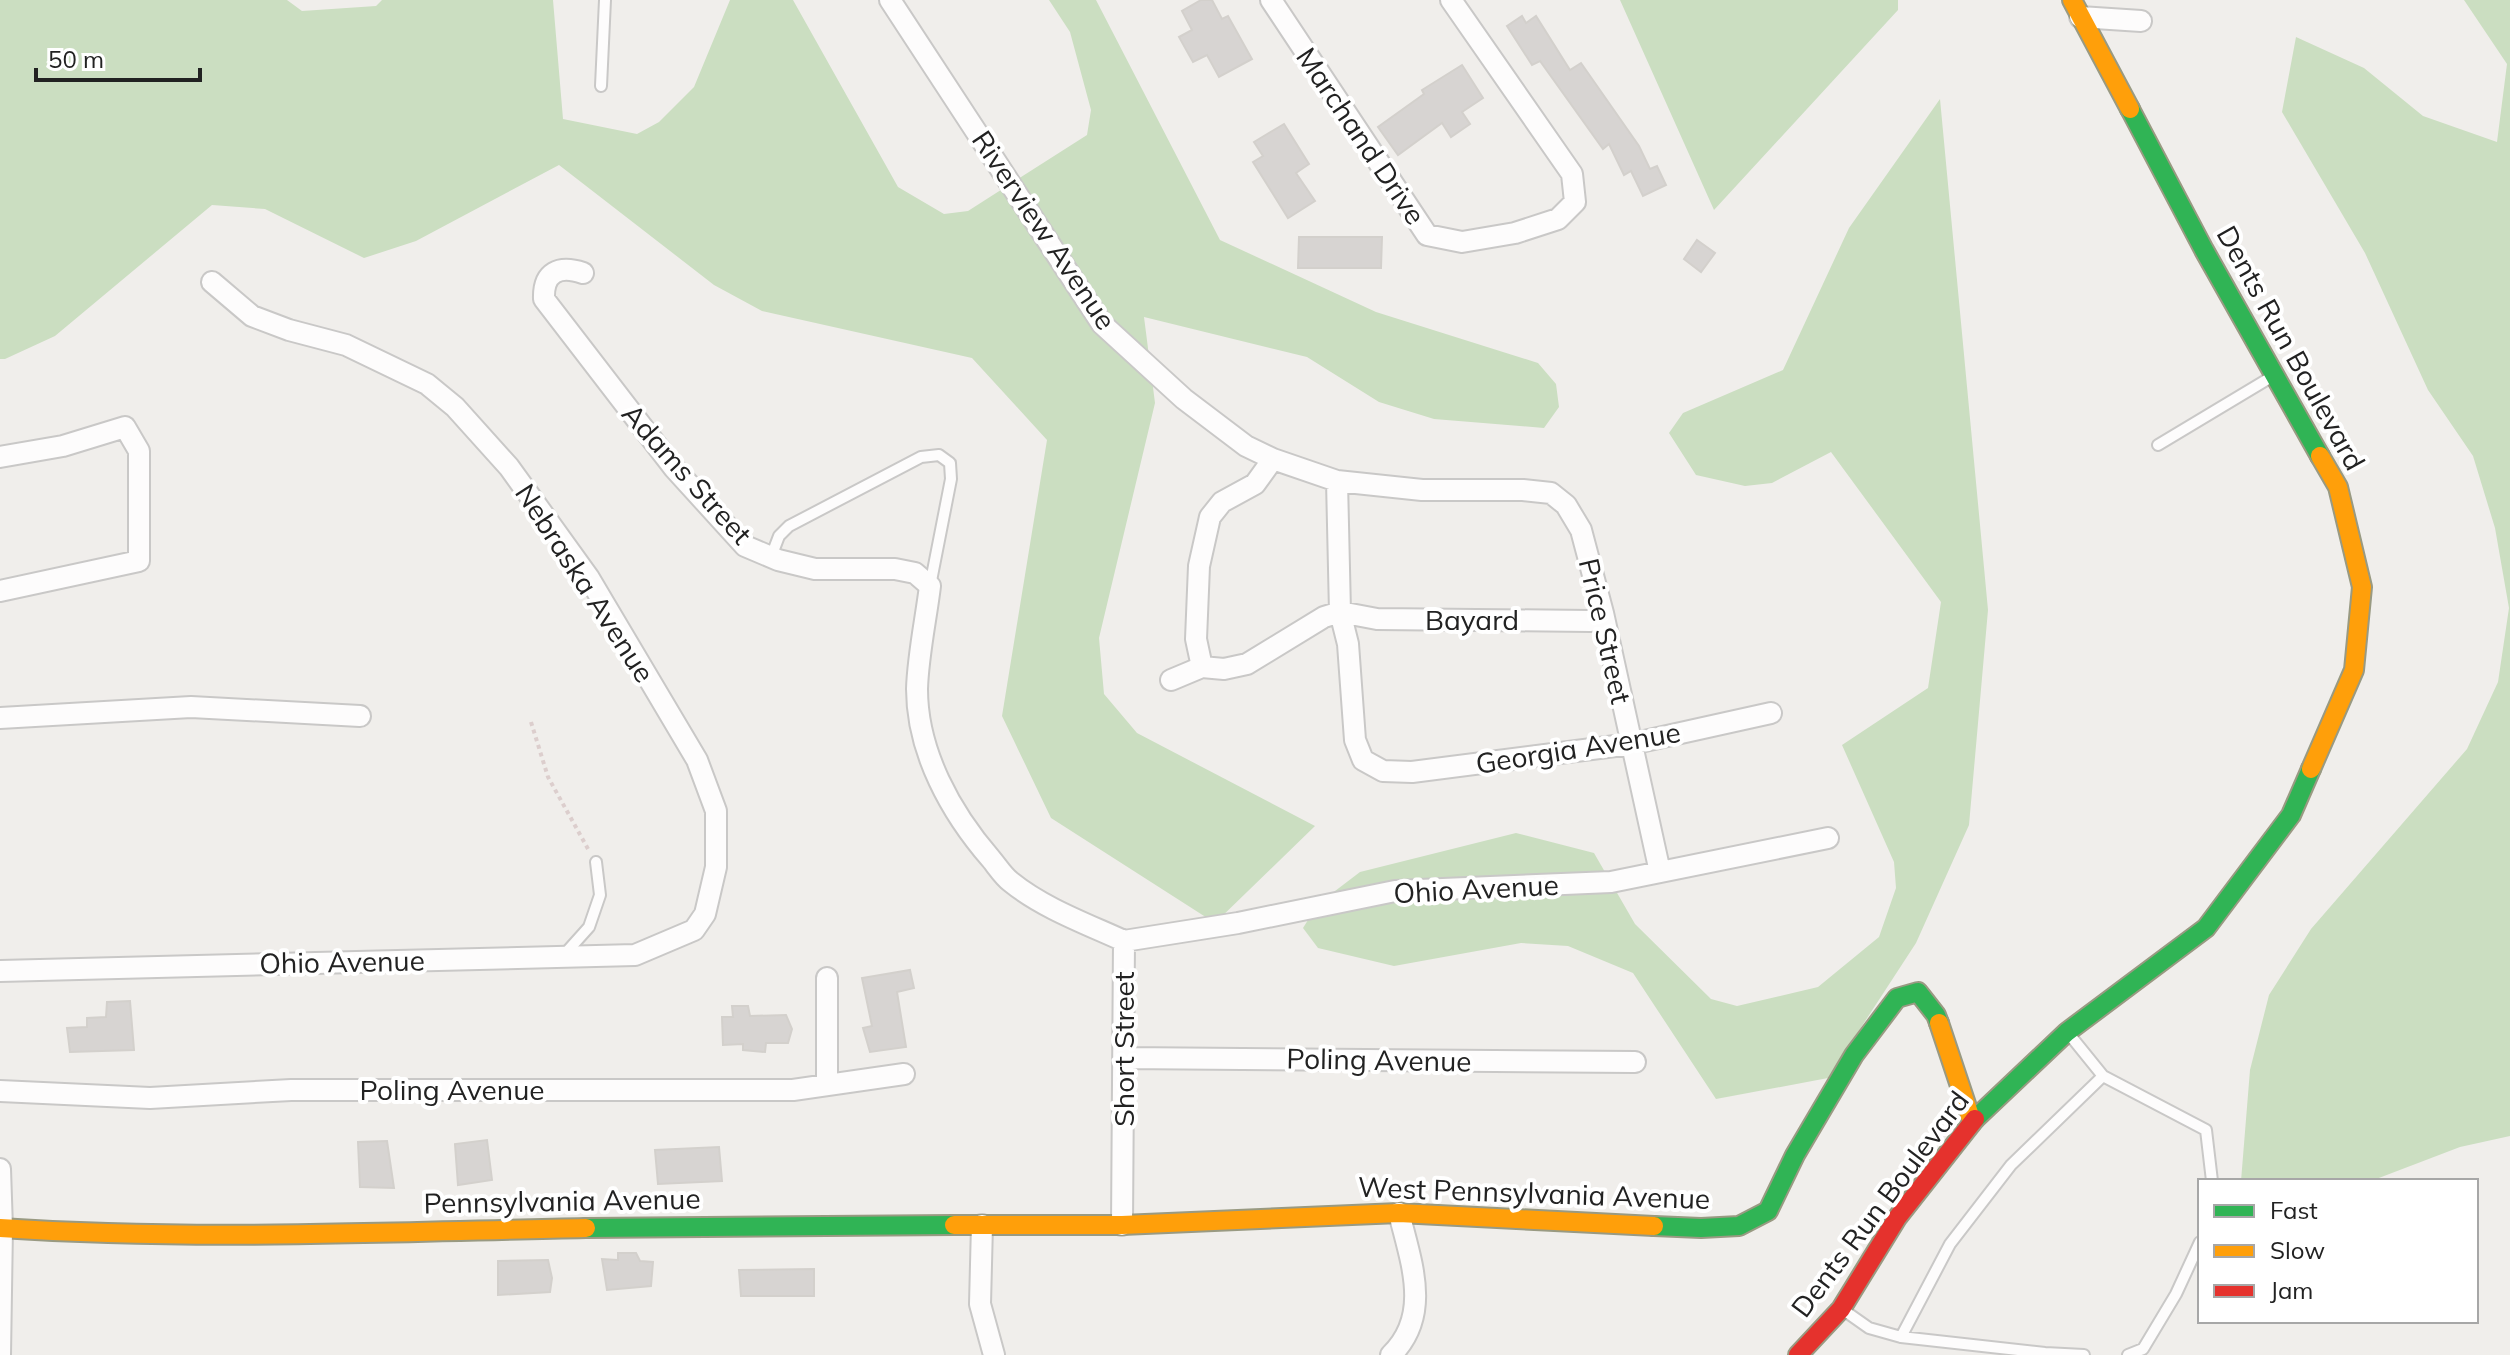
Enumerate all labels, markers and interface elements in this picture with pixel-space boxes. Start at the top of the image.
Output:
scale bar [36,32,200,82]
street label: Marchand Drive [1289,41,1434,231]
text: 50 m [48,44,104,74]
street label: Riverview Avenue [965,123,1124,336]
street label: Dents Run Boulevard [2210,220,2373,476]
street label: Adams Street [615,396,760,551]
street label: Nebraska Avenue [508,477,663,689]
street label: Price Street [1572,555,1639,707]
street label: Bayard [1425,602,1519,637]
street label: Georgia Avenue [1473,714,1683,781]
street label: Ohio Avenue [1392,867,1560,910]
street label: Ohio Avenue [259,943,425,980]
street label: Short Street [1106,971,1141,1127]
street label: Poling Avenue [1286,1040,1472,1079]
street label: Poling Avenue [359,1072,545,1107]
street label: Dents Run Boulevard [1783,1084,1976,1324]
street label: West Pennsylvania Avenue [1357,1169,1711,1216]
legend [2198,1179,2478,1323]
street label: Pennsylvania Avenue [423,1181,701,1220]
text: Fast [2270,1195,2318,1225]
text: Slow [2270,1235,2325,1265]
text: Jam [2270,1275,2313,1305]

